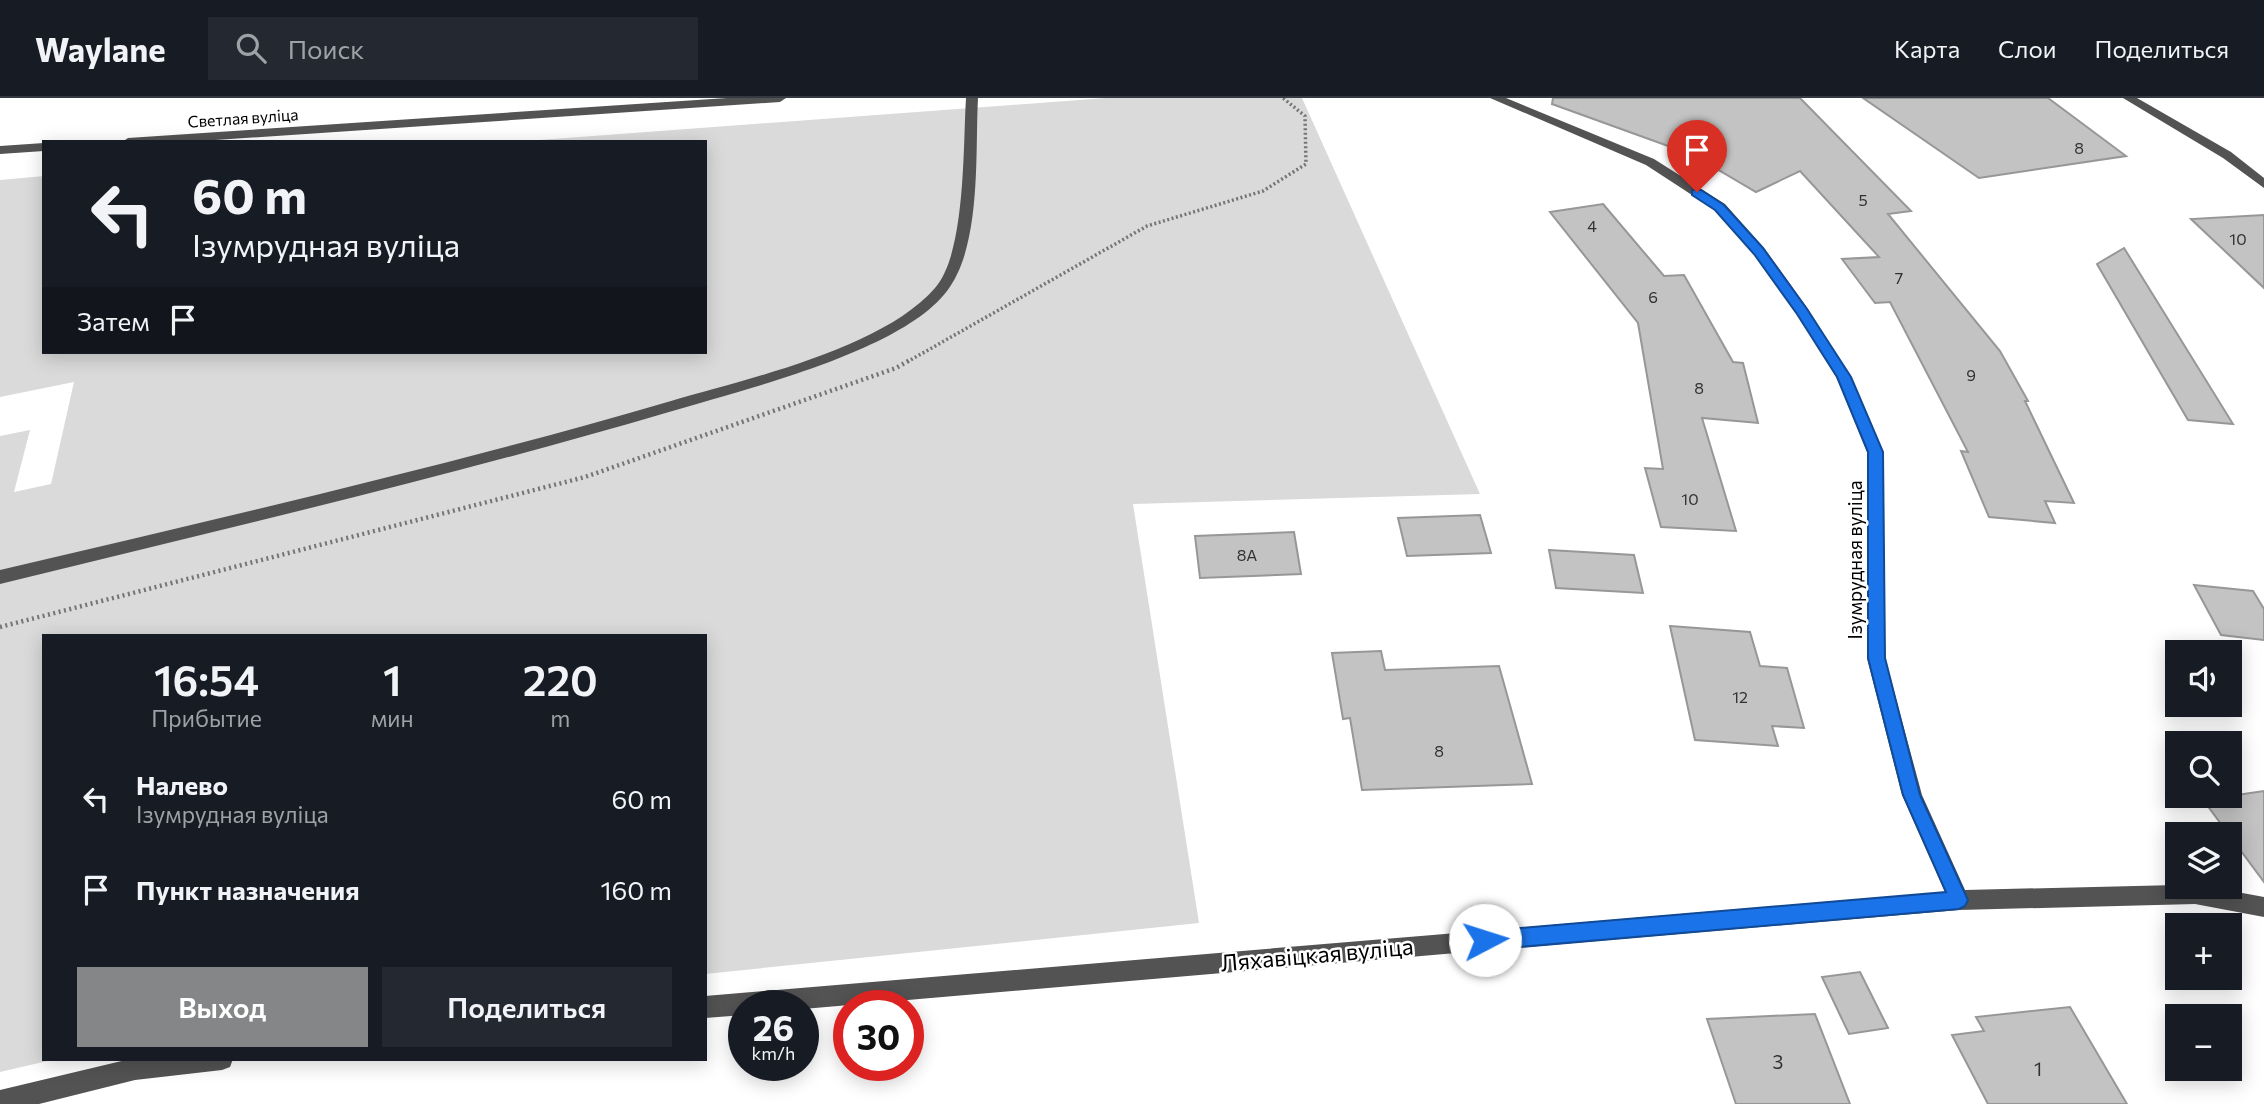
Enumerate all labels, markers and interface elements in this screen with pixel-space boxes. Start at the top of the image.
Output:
search box [208,17,698,80]
text: Waylane [35,28,166,69]
icon: search [232,29,270,67]
text: Поиск [288,33,364,64]
text: Карта [1894,34,1960,63]
text: Слои [1998,34,2056,63]
text: Поделиться [2094,34,2229,63]
street label: Светлая вуліца [187,104,299,131]
pin [1667,120,1727,192]
icon: arrive [1678,131,1716,169]
house number: 8 [2074,138,2084,157]
text: 60 m [192,164,307,224]
icon: left [77,168,168,259]
house number: 5 [1858,190,1868,209]
house number: 4 [1587,216,1597,235]
text: Ізумрудная вуліца [192,224,460,264]
house number: 10 [2229,229,2247,248]
house number: 7 [1895,268,1903,287]
house number: 6 [1648,287,1658,306]
icon: arrive [164,301,202,339]
text: Затем [77,305,150,336]
house number: 9 [1966,365,1976,384]
house number: 8 [1694,378,1704,397]
street label: Ізумрудная вуліца [1843,480,1866,640]
house number: 10 [1681,489,1699,508]
house number: 8А [1237,545,1257,564]
map controls [2165,640,2242,1081]
button: sound [2165,640,2242,717]
text: 16:54 [154,653,259,705]
text: 1 [383,653,402,705]
text: 220 [523,653,598,705]
house number: 12 [1732,687,1748,706]
text: Прибытие [151,704,262,732]
text: мин [371,704,414,732]
text: m [550,704,570,732]
button: search [2165,731,2242,808]
house number: 8 [1434,741,1444,760]
text: Налево [136,769,228,800]
icon: left [77,780,115,818]
text: 60 m [612,783,672,814]
text: Ізумрудная вуліца [136,800,329,828]
button: layers [2165,822,2242,899]
icon: arrive [77,871,115,909]
text: Пункт назначения [136,874,360,905]
text: 160 m [600,874,672,905]
position arrow [1448,903,1522,977]
button: + [2165,913,2242,990]
street label: Ляхавіцкая вуліца [1219,932,1415,976]
button: Выход [77,967,368,1047]
button: Поделиться [382,967,672,1047]
speed limit sign: 30 [833,990,924,1081]
button: − [2165,1004,2242,1081]
text: 26 [753,1005,794,1048]
text: km/h [752,1042,795,1064]
house number: 3 [1773,1050,1783,1073]
house number: 1 [2034,1057,2042,1080]

